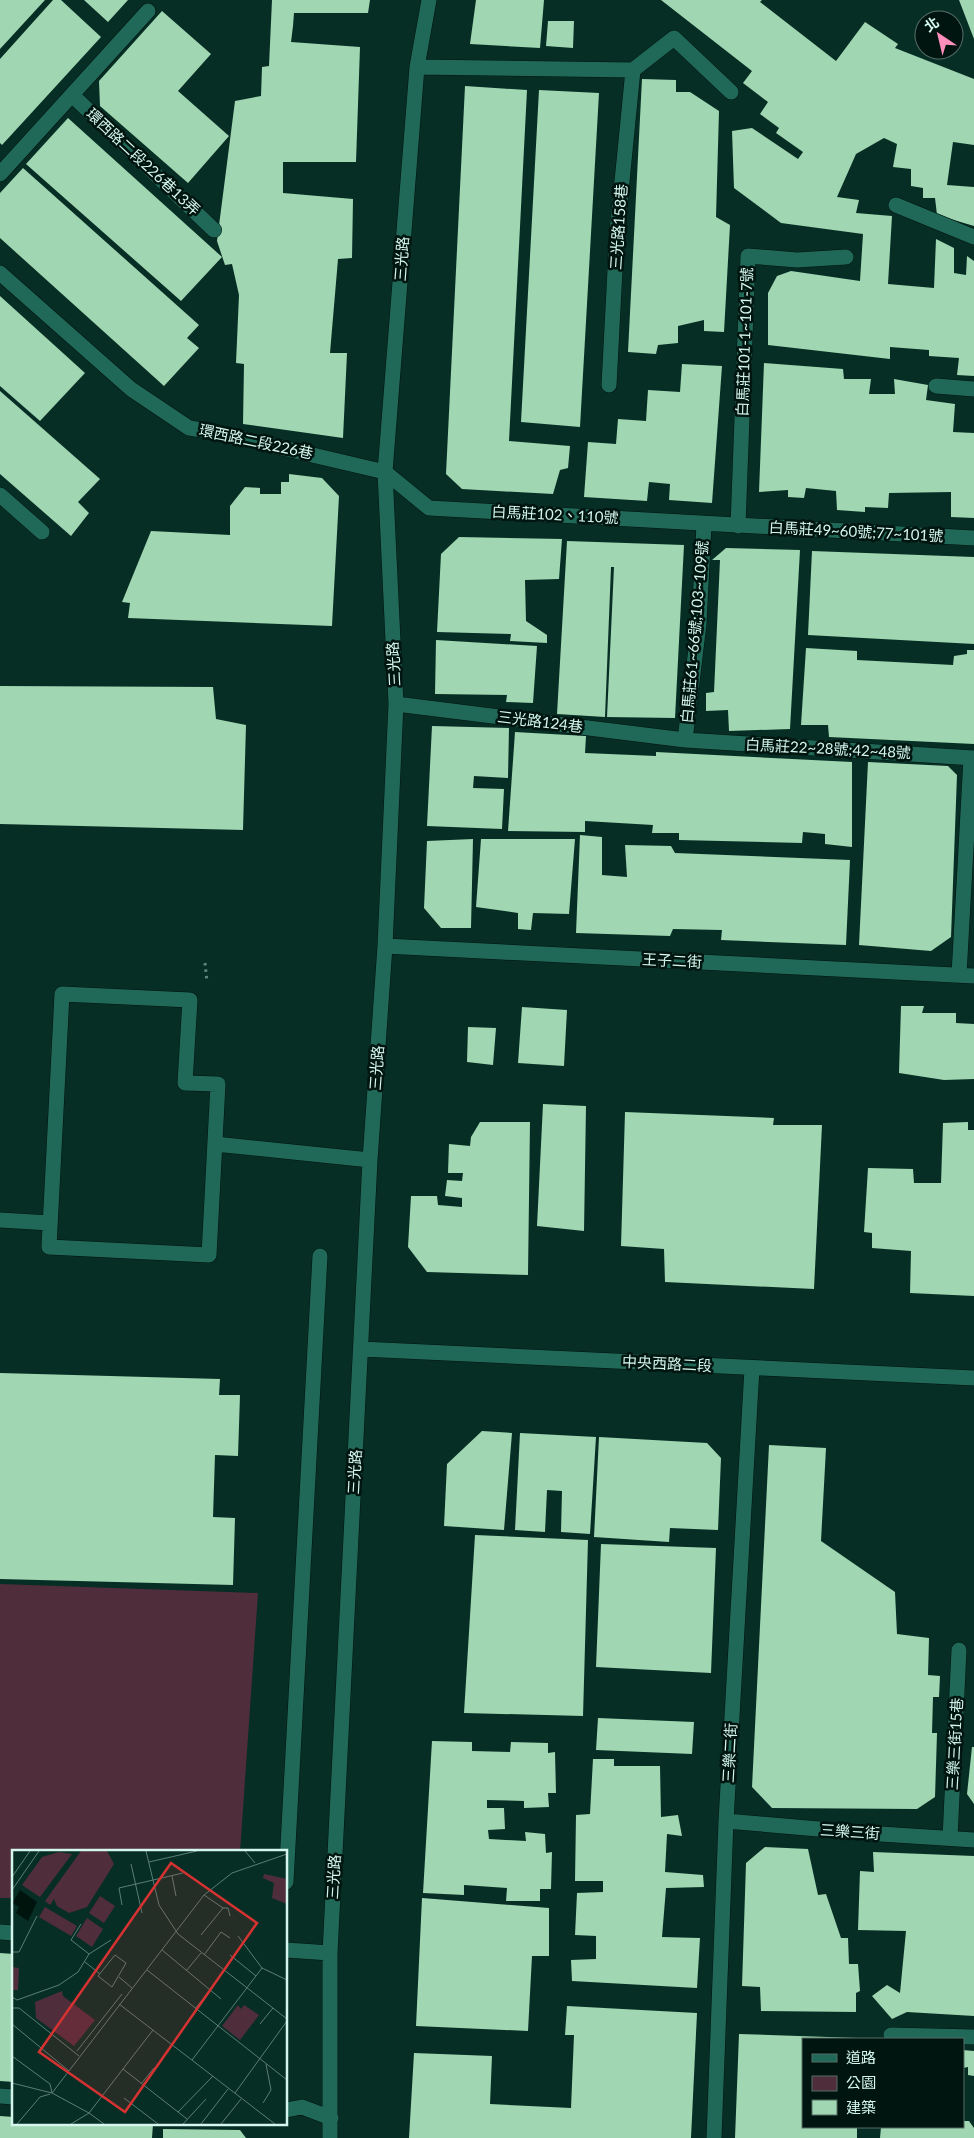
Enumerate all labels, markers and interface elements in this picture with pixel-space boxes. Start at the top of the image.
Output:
north arrow [914,10,964,60]
text: 北 [921,13,942,35]
street label: 環西路二段226巷13弄 [83,104,204,218]
street label: 三光路158巷 [606,183,630,271]
street label: 三光路 [390,236,412,282]
street label: 白馬莊101-1~101-7號 [732,267,756,417]
street label: 環西路二段226巷 [198,420,315,462]
street label: 白馬莊102、110號 [491,502,619,526]
street label: 白馬莊49~60號;77~101號 [768,517,944,545]
street label: 白馬莊61~66號;103~109號 [677,540,711,724]
street label: 三光路 [383,641,403,687]
street label: 三光路124巷 [496,707,584,735]
street label: 白馬莊22~28號;42~48號 [745,735,911,761]
street label: 王子二街 [642,949,702,971]
street label: 三光路 [365,1045,387,1091]
street label: 中央西路二段 [622,1352,712,1374]
street label: 三光路 [344,1449,364,1495]
street label: 三樂三街15巷 [943,1697,965,1791]
street label: 三樂二街 [718,1723,740,1783]
street label: 三樂三街 [820,1820,881,1842]
inset map [12,1850,288,2126]
street label: 三光路 [323,1854,343,1900]
legend [802,2038,964,2128]
text: 道路 [846,2048,876,2066]
text: 公園 [846,2073,876,2091]
text: 建築 [846,2098,876,2116]

